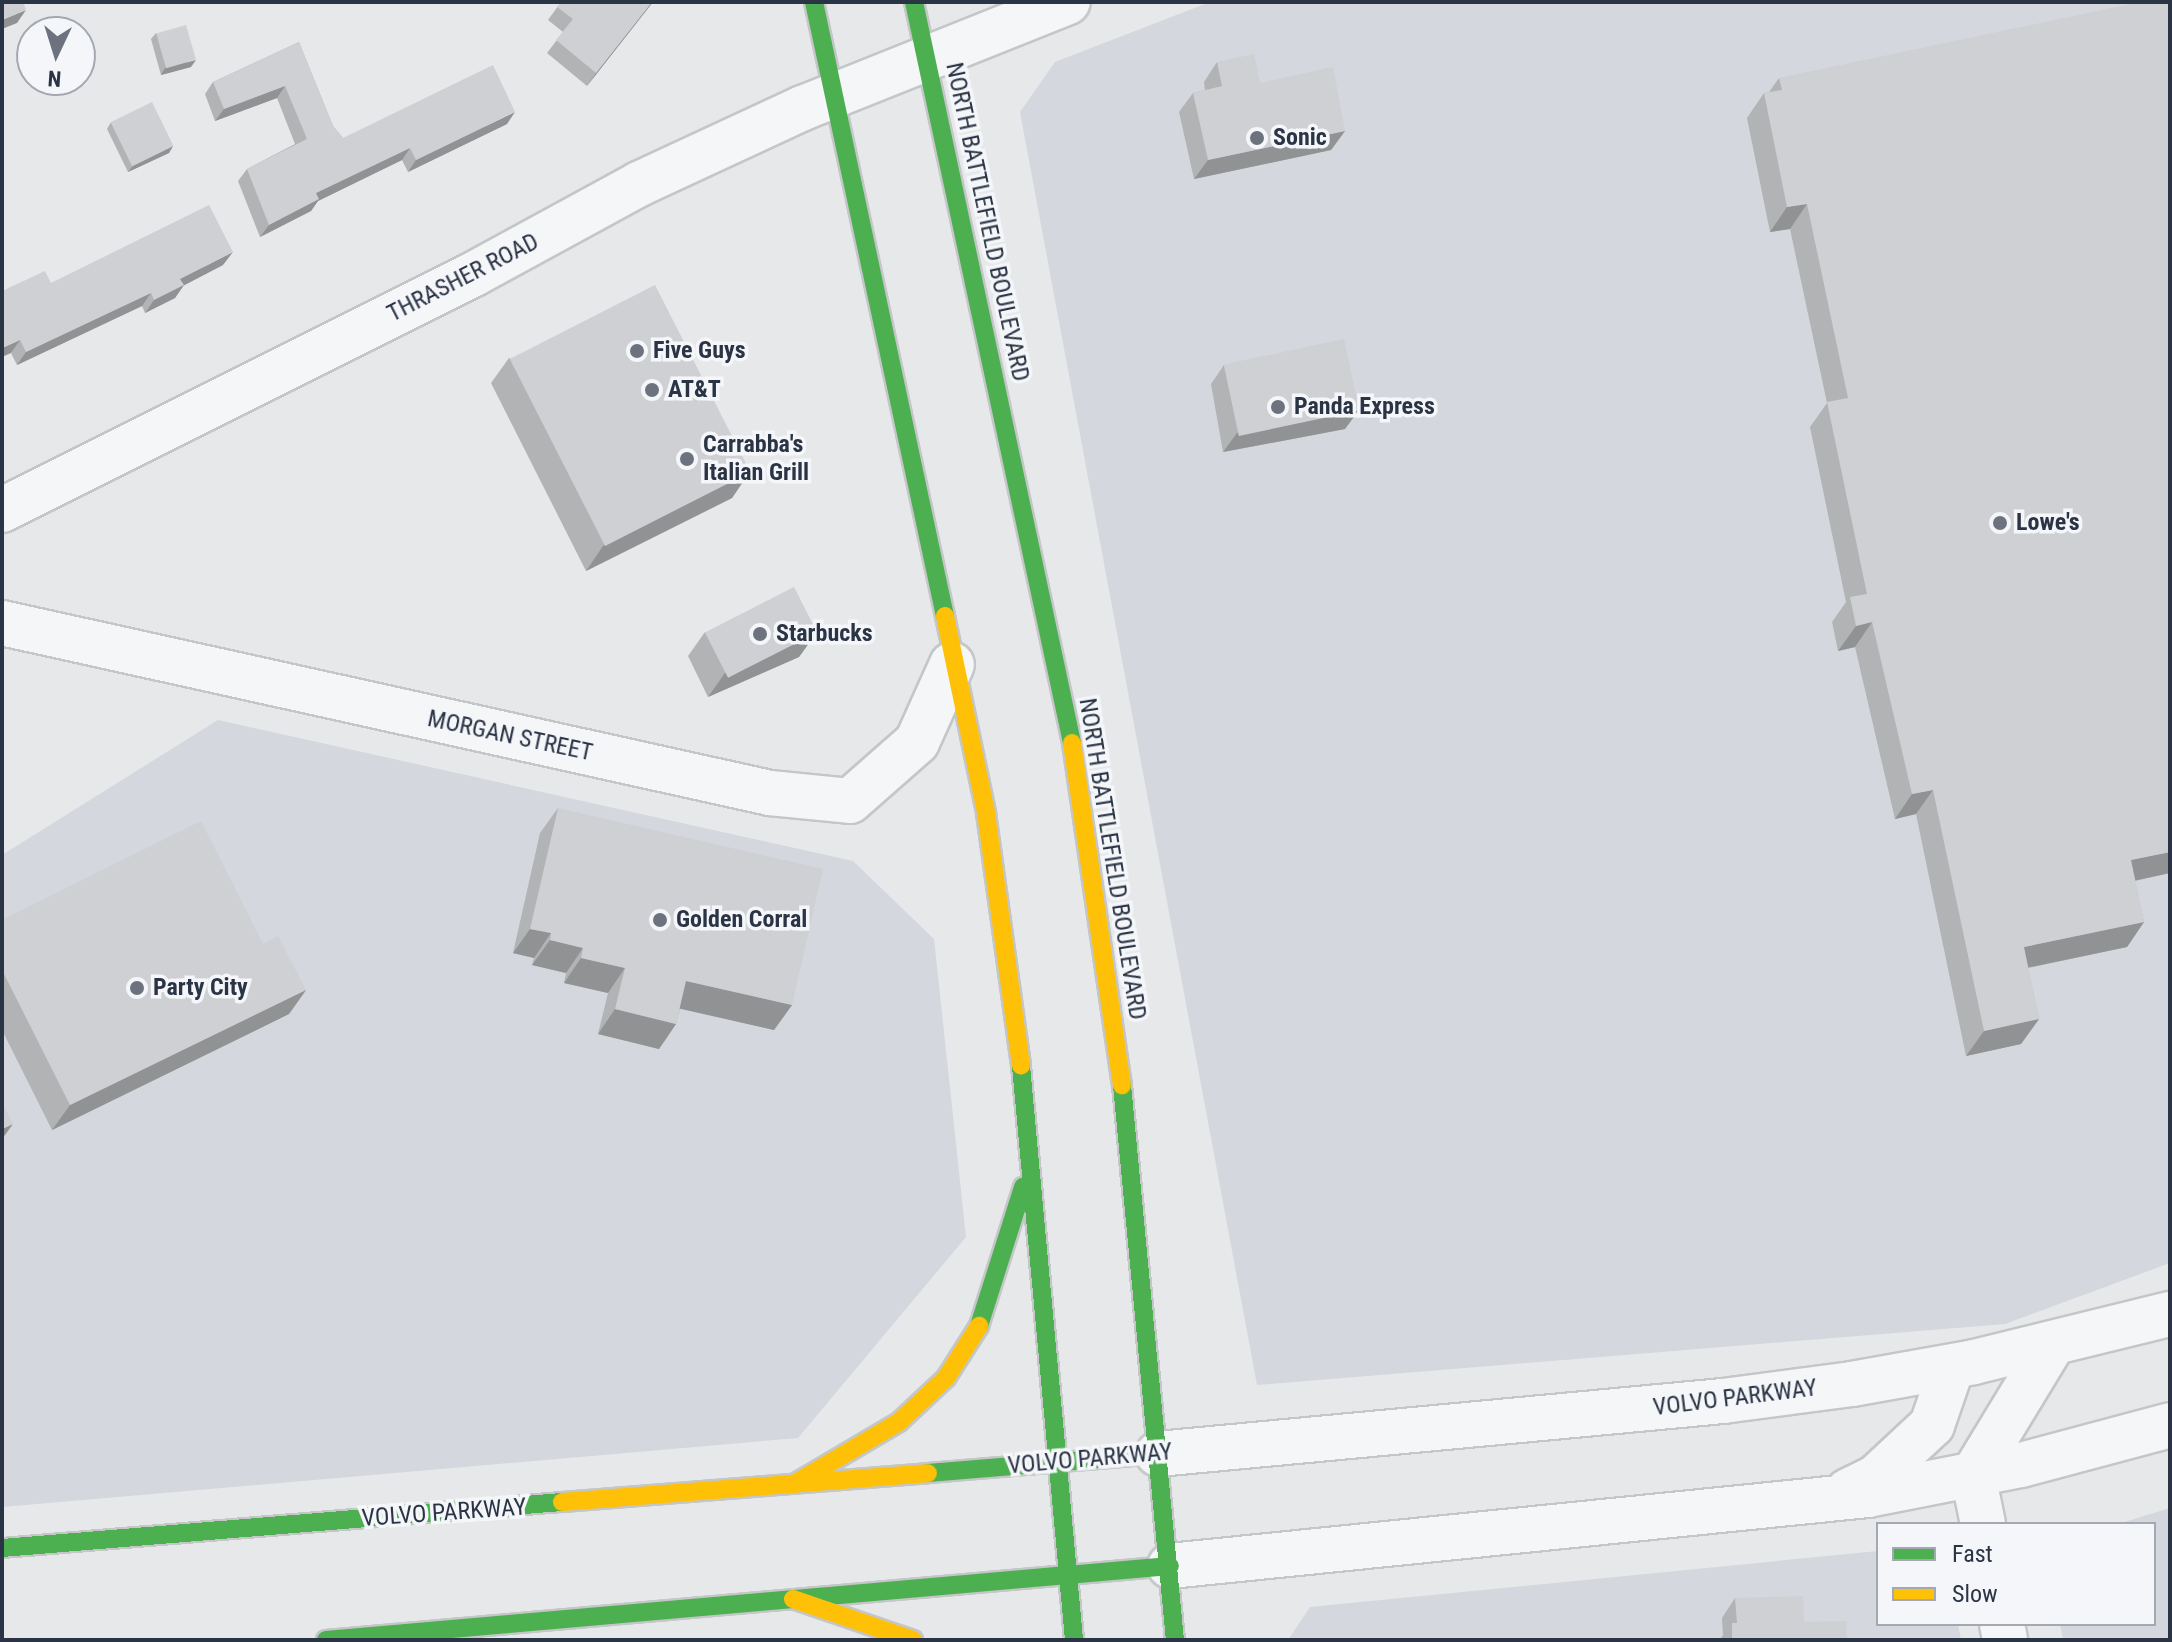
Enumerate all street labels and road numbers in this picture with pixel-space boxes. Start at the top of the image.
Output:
street label: NORTH BATTLEFIELD BOULEVARD [939,60,1035,384]
street label: THRASHER ROAD [383,228,543,328]
street label: NORTH BATTLEFIELD BOULEVARD [1072,696,1152,1022]
street label: MORGAN STREET [425,704,595,768]
street label: VOLVO PARKWAY [1651,1374,1819,1422]
street label: VOLVO PARKWAY [1007,1437,1173,1481]
street label: VOLVO PARKWAY [361,1493,527,1533]

